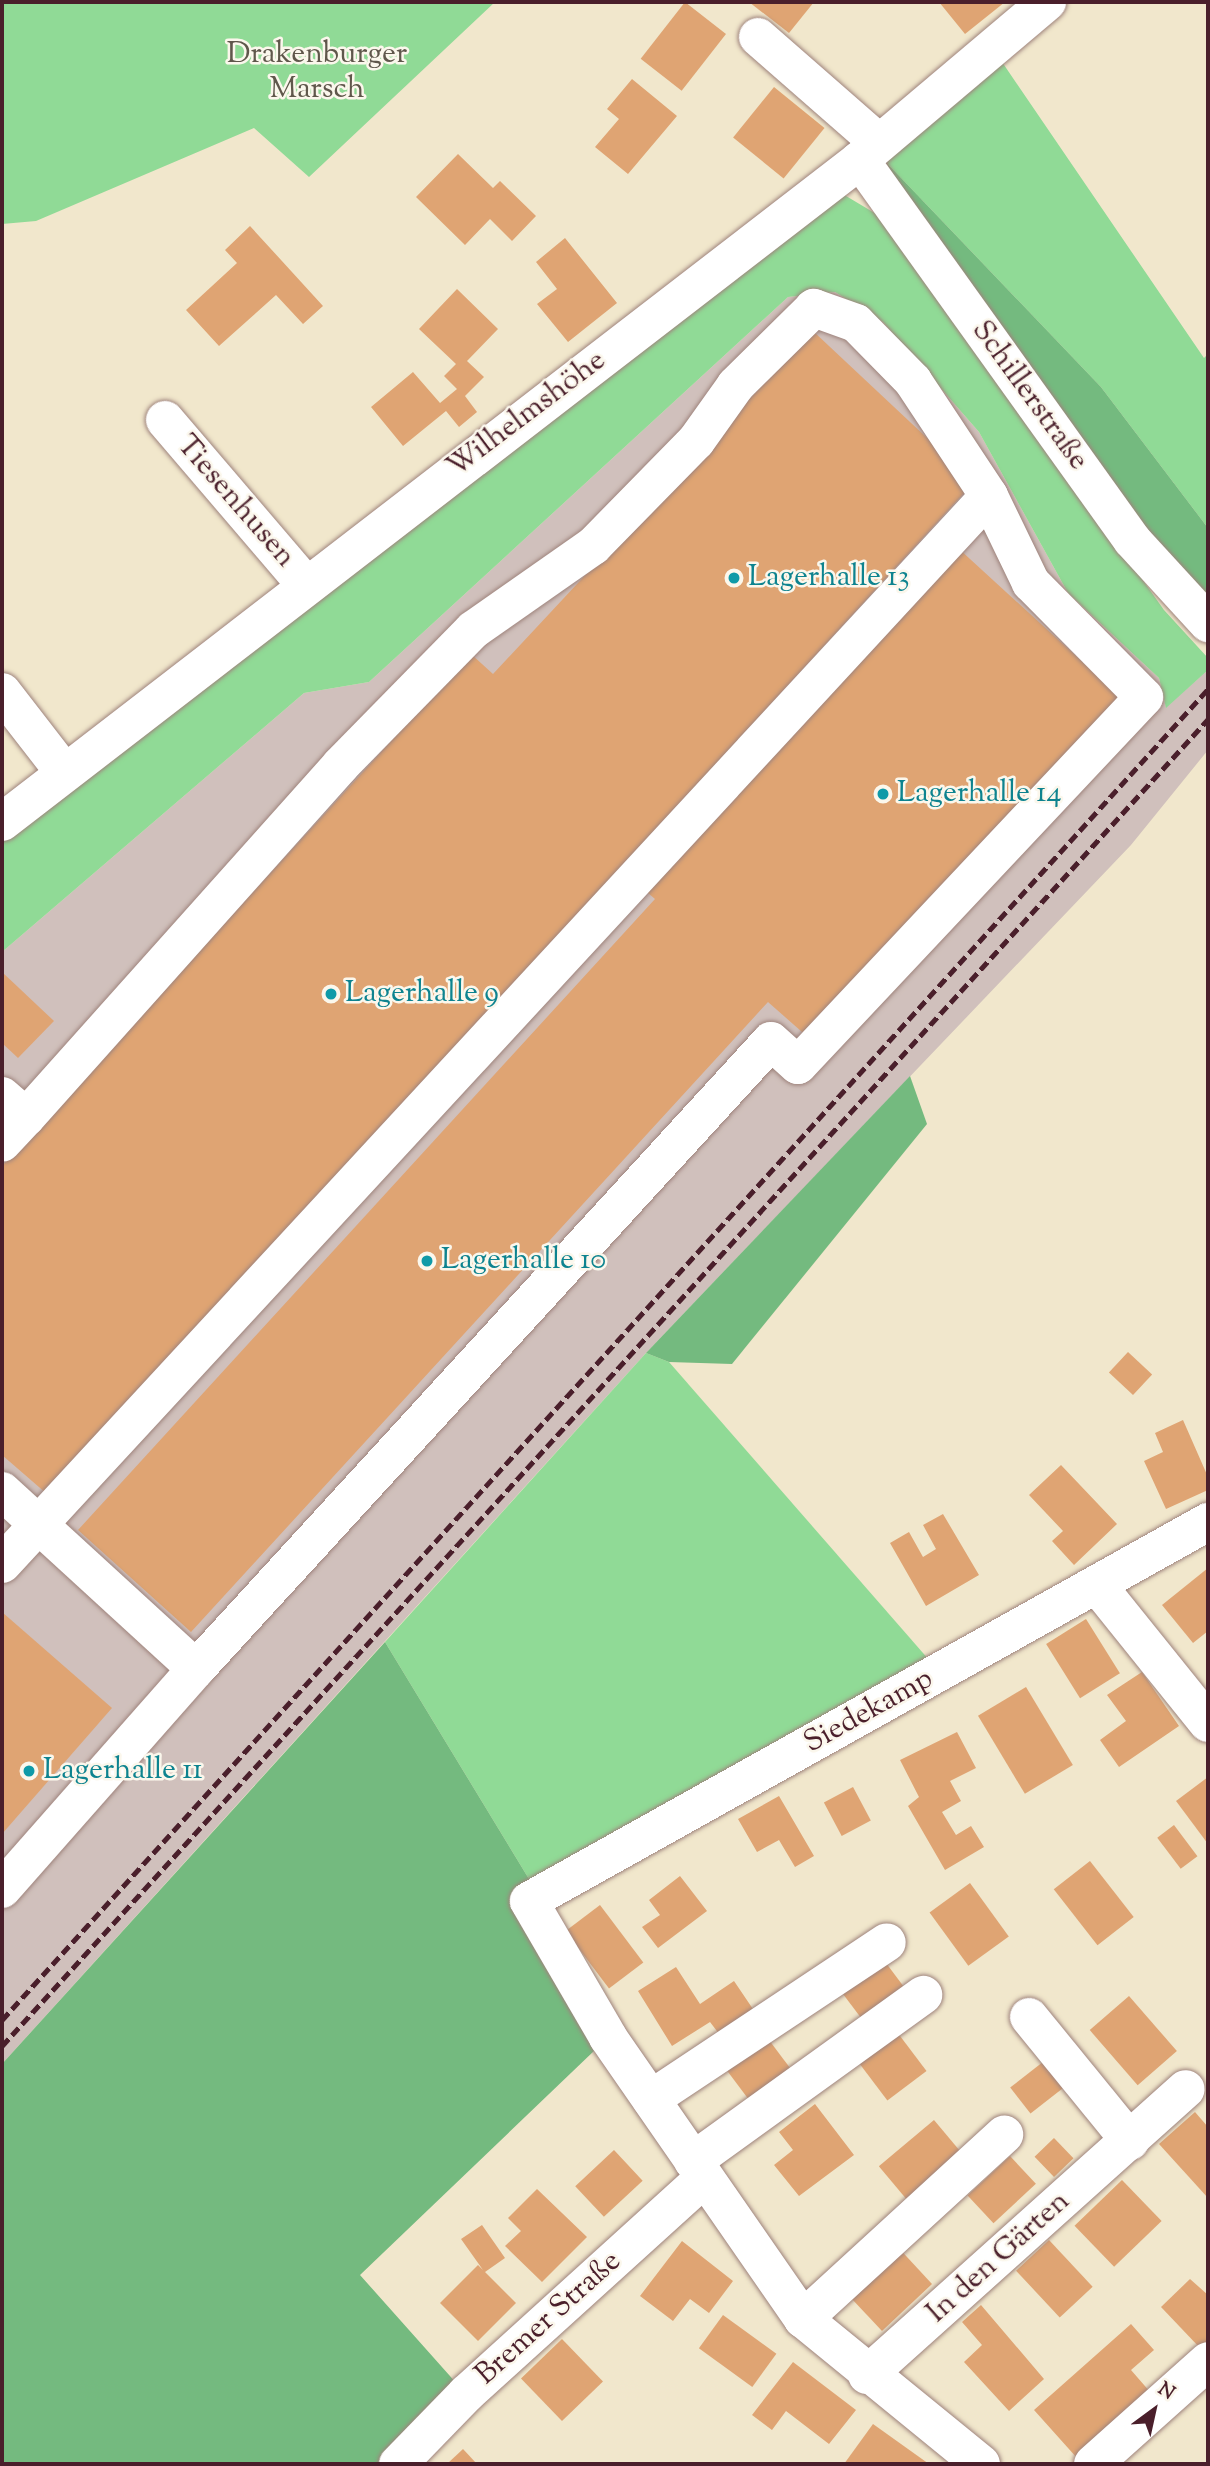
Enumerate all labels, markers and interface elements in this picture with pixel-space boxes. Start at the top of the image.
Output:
park label: Drakenburger Marsch [227,37,407,107]
street label: Schillerstraße [963,314,1095,478]
street label: Wilhelmshöhe [441,344,613,486]
street label: Tiesenhusen [168,428,302,576]
place label: Lagerhalle 13 [748,560,910,596]
marker: Lagerhalle 13 [726,570,742,586]
place label: Lagerhalle 14 [897,776,1062,812]
marker: Lagerhalle 14 [875,786,891,802]
place label: Lagerhalle 9 [345,976,499,1012]
marker: Lagerhalle 9 [323,986,339,1002]
place label: Lagerhalle 10 [441,1243,606,1279]
marker: Lagerhalle 10 [419,1253,435,1269]
street label: Siedekamp [798,1662,940,1762]
place label: Lagerhalle 11 [43,1753,203,1789]
marker: Lagerhalle 11 [21,1763,37,1779]
street label: In den Gärten [920,2184,1078,2332]
street label: Bremer Straße [469,2244,629,2394]
north arrow [1119,2375,1189,2445]
text: N [1152,2377,1179,2407]

